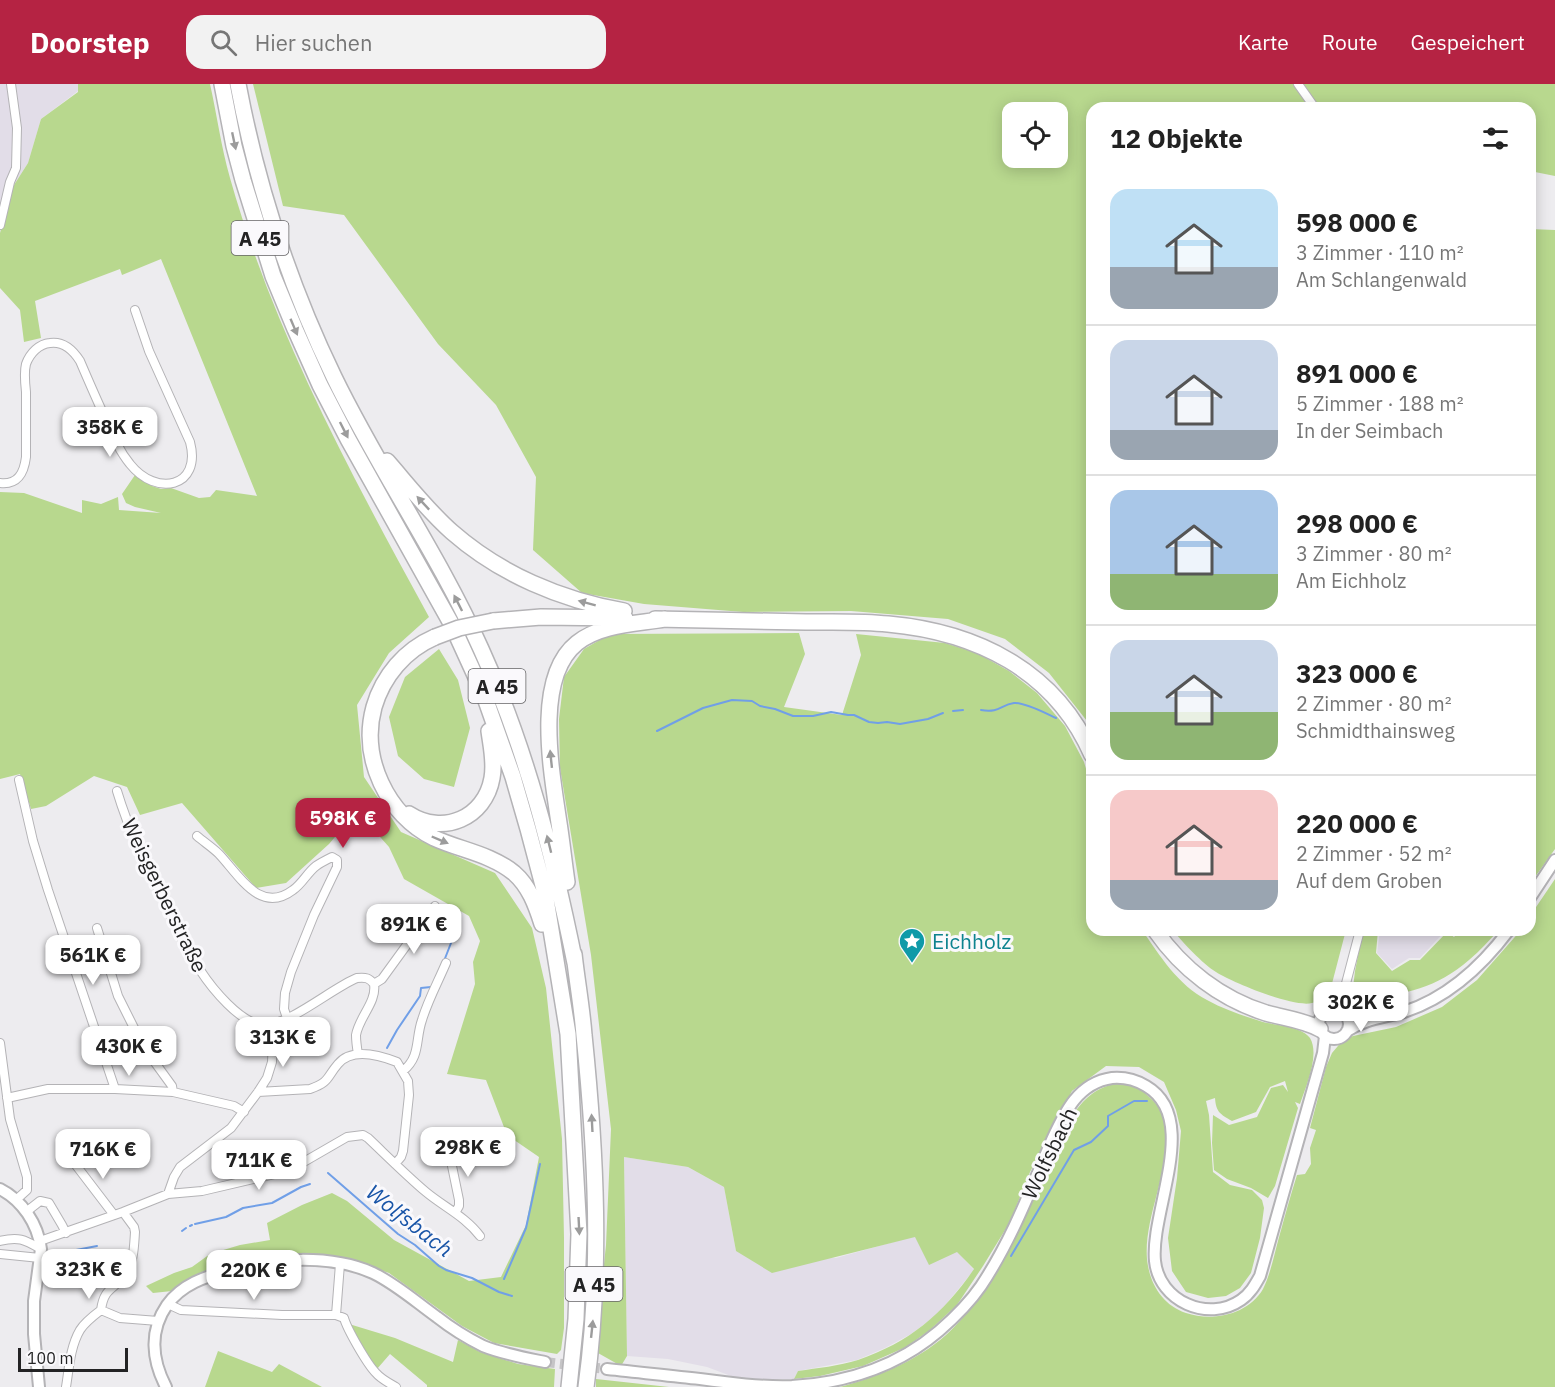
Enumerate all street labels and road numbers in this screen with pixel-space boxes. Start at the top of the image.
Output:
road number: A 45 [232,221,288,255]
road number: A 45 [468,669,526,703]
street label: Weisgerberstraße [116,813,214,977]
street label: Wolfsbach [1015,1102,1083,1204]
road number: A 45 [566,1267,622,1301]

